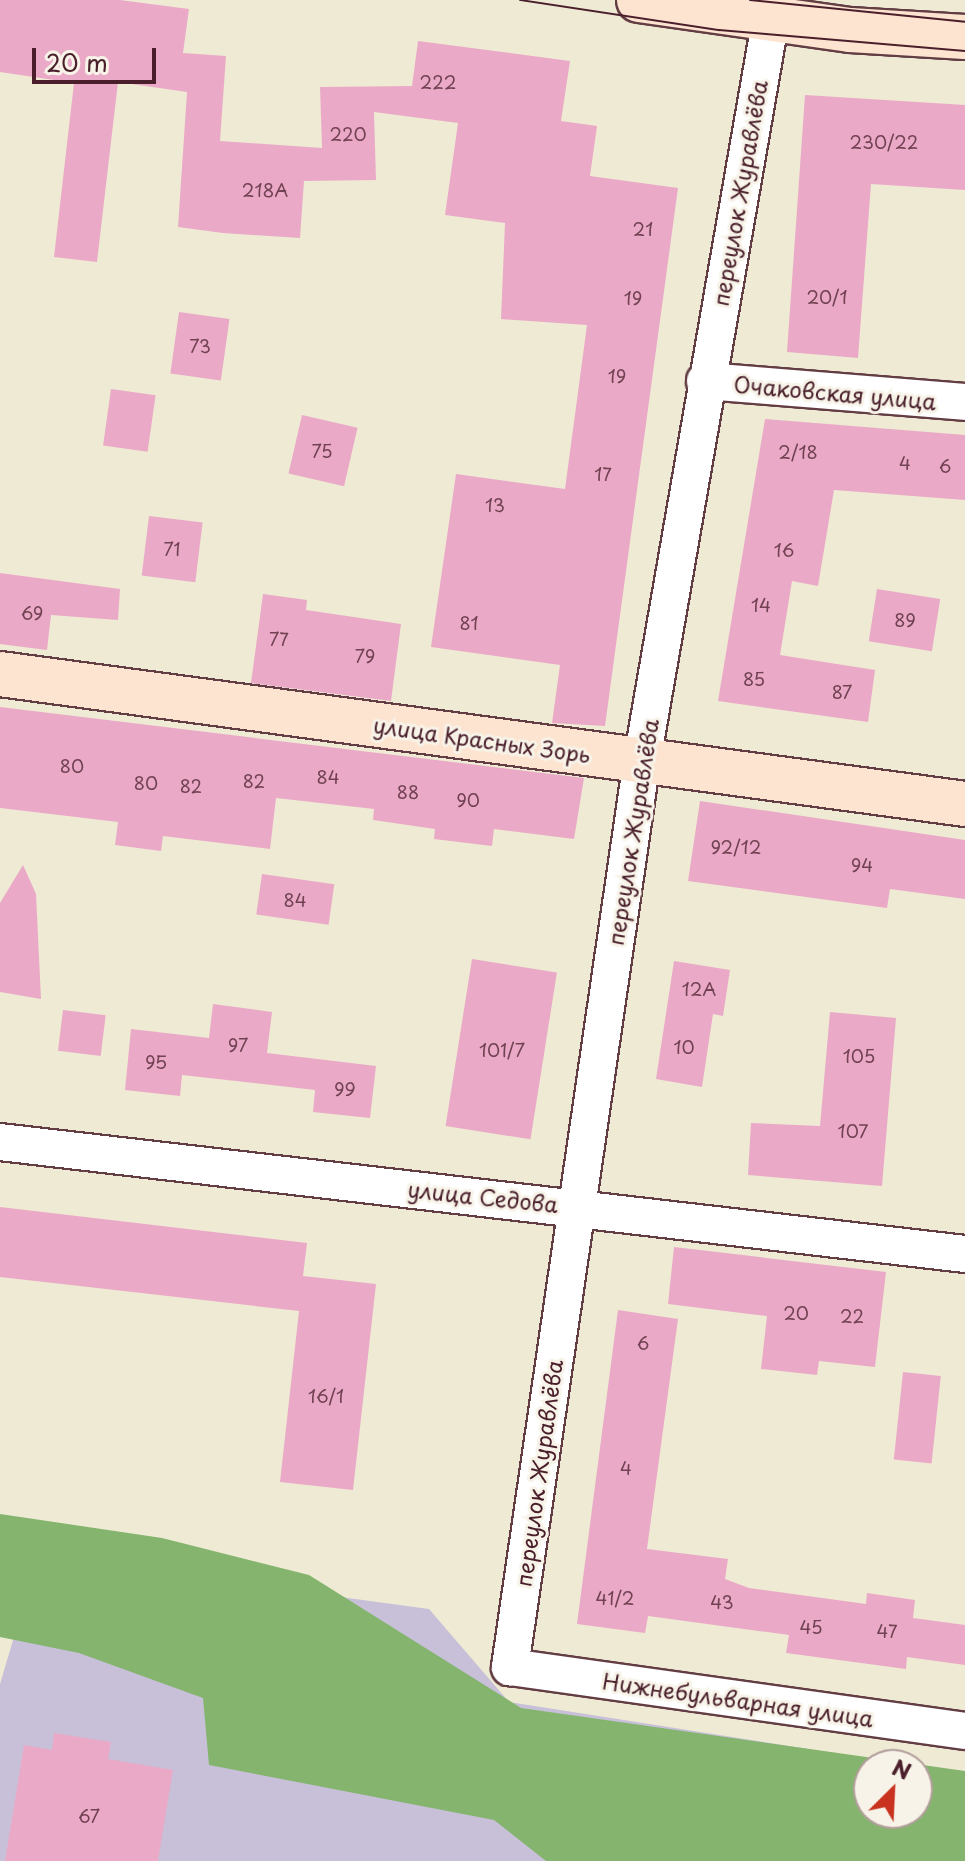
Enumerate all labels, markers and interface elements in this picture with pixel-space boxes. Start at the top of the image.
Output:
scale bar [36,32,160,82]
text: 20 m [46,44,108,80]
house number: 222 [420,71,456,93]
street label: переулок Журавлёва [706,78,772,308]
house number: 220 [329,123,367,145]
house number: 230/22 [850,131,918,153]
house number: 218А [242,179,288,201]
house number: 21 [633,218,653,240]
house number: 20/1 [807,286,847,308]
house number: 19 [624,287,642,309]
house number: 73 [189,335,211,357]
house number: 19 [608,365,626,387]
street label: Очаковская улица [732,370,938,414]
house number: 75 [312,440,332,462]
house number: 2/18 [778,441,818,463]
house number: 4 [899,452,911,474]
house number: 6 [939,455,951,477]
house number: 17 [594,463,612,485]
house number: 13 [485,494,505,516]
house number: 71 [164,538,180,560]
house number: 16 [774,539,794,561]
house number: 14 [751,594,771,616]
house number: 69 [21,602,43,624]
house number: 89 [894,609,916,631]
house number: 81 [459,612,479,634]
house number: 77 [269,628,289,650]
house number: 79 [355,645,375,667]
house number: 85 [743,668,765,690]
house number: 87 [832,681,852,703]
street label: улица Красных Зорь [370,710,594,768]
street label: переулок Журавлёва [601,717,663,947]
house number: 80 [60,755,84,777]
house number: 84 [316,766,340,788]
house number: 82 [243,770,265,792]
house number: 80 [134,772,158,794]
house number: 82 [180,775,202,797]
house number: 88 [397,781,419,803]
house number: 90 [456,789,480,811]
house number: 92/12 [711,836,761,858]
house number: 94 [851,854,873,876]
house number: 84 [283,889,307,911]
house number: 12А [682,978,716,1000]
house number: 97 [228,1034,248,1056]
house number: 10 [673,1036,695,1058]
house number: 101/7 [479,1039,525,1061]
house number: 105 [843,1045,875,1067]
house number: 95 [145,1051,167,1073]
house number: 99 [334,1078,356,1100]
house number: 107 [838,1120,868,1142]
street label: улица Седова [406,1175,560,1217]
house number: 20 [783,1302,809,1324]
house number: 22 [840,1305,864,1327]
house number: 6 [637,1332,649,1354]
street label: переулок Журавлёва [509,1358,567,1588]
house number: 16/1 [308,1385,344,1407]
house number: 4 [620,1457,632,1479]
house number: 41/2 [596,1587,634,1609]
house number: 43 [710,1591,734,1613]
house number: 45 [800,1616,822,1638]
house number: 47 [876,1620,898,1642]
street label: Нижнебульварная улица [600,1667,876,1731]
north arrow [853,1749,933,1829]
text: N [887,1750,917,1787]
house number: 67 [78,1805,100,1827]

